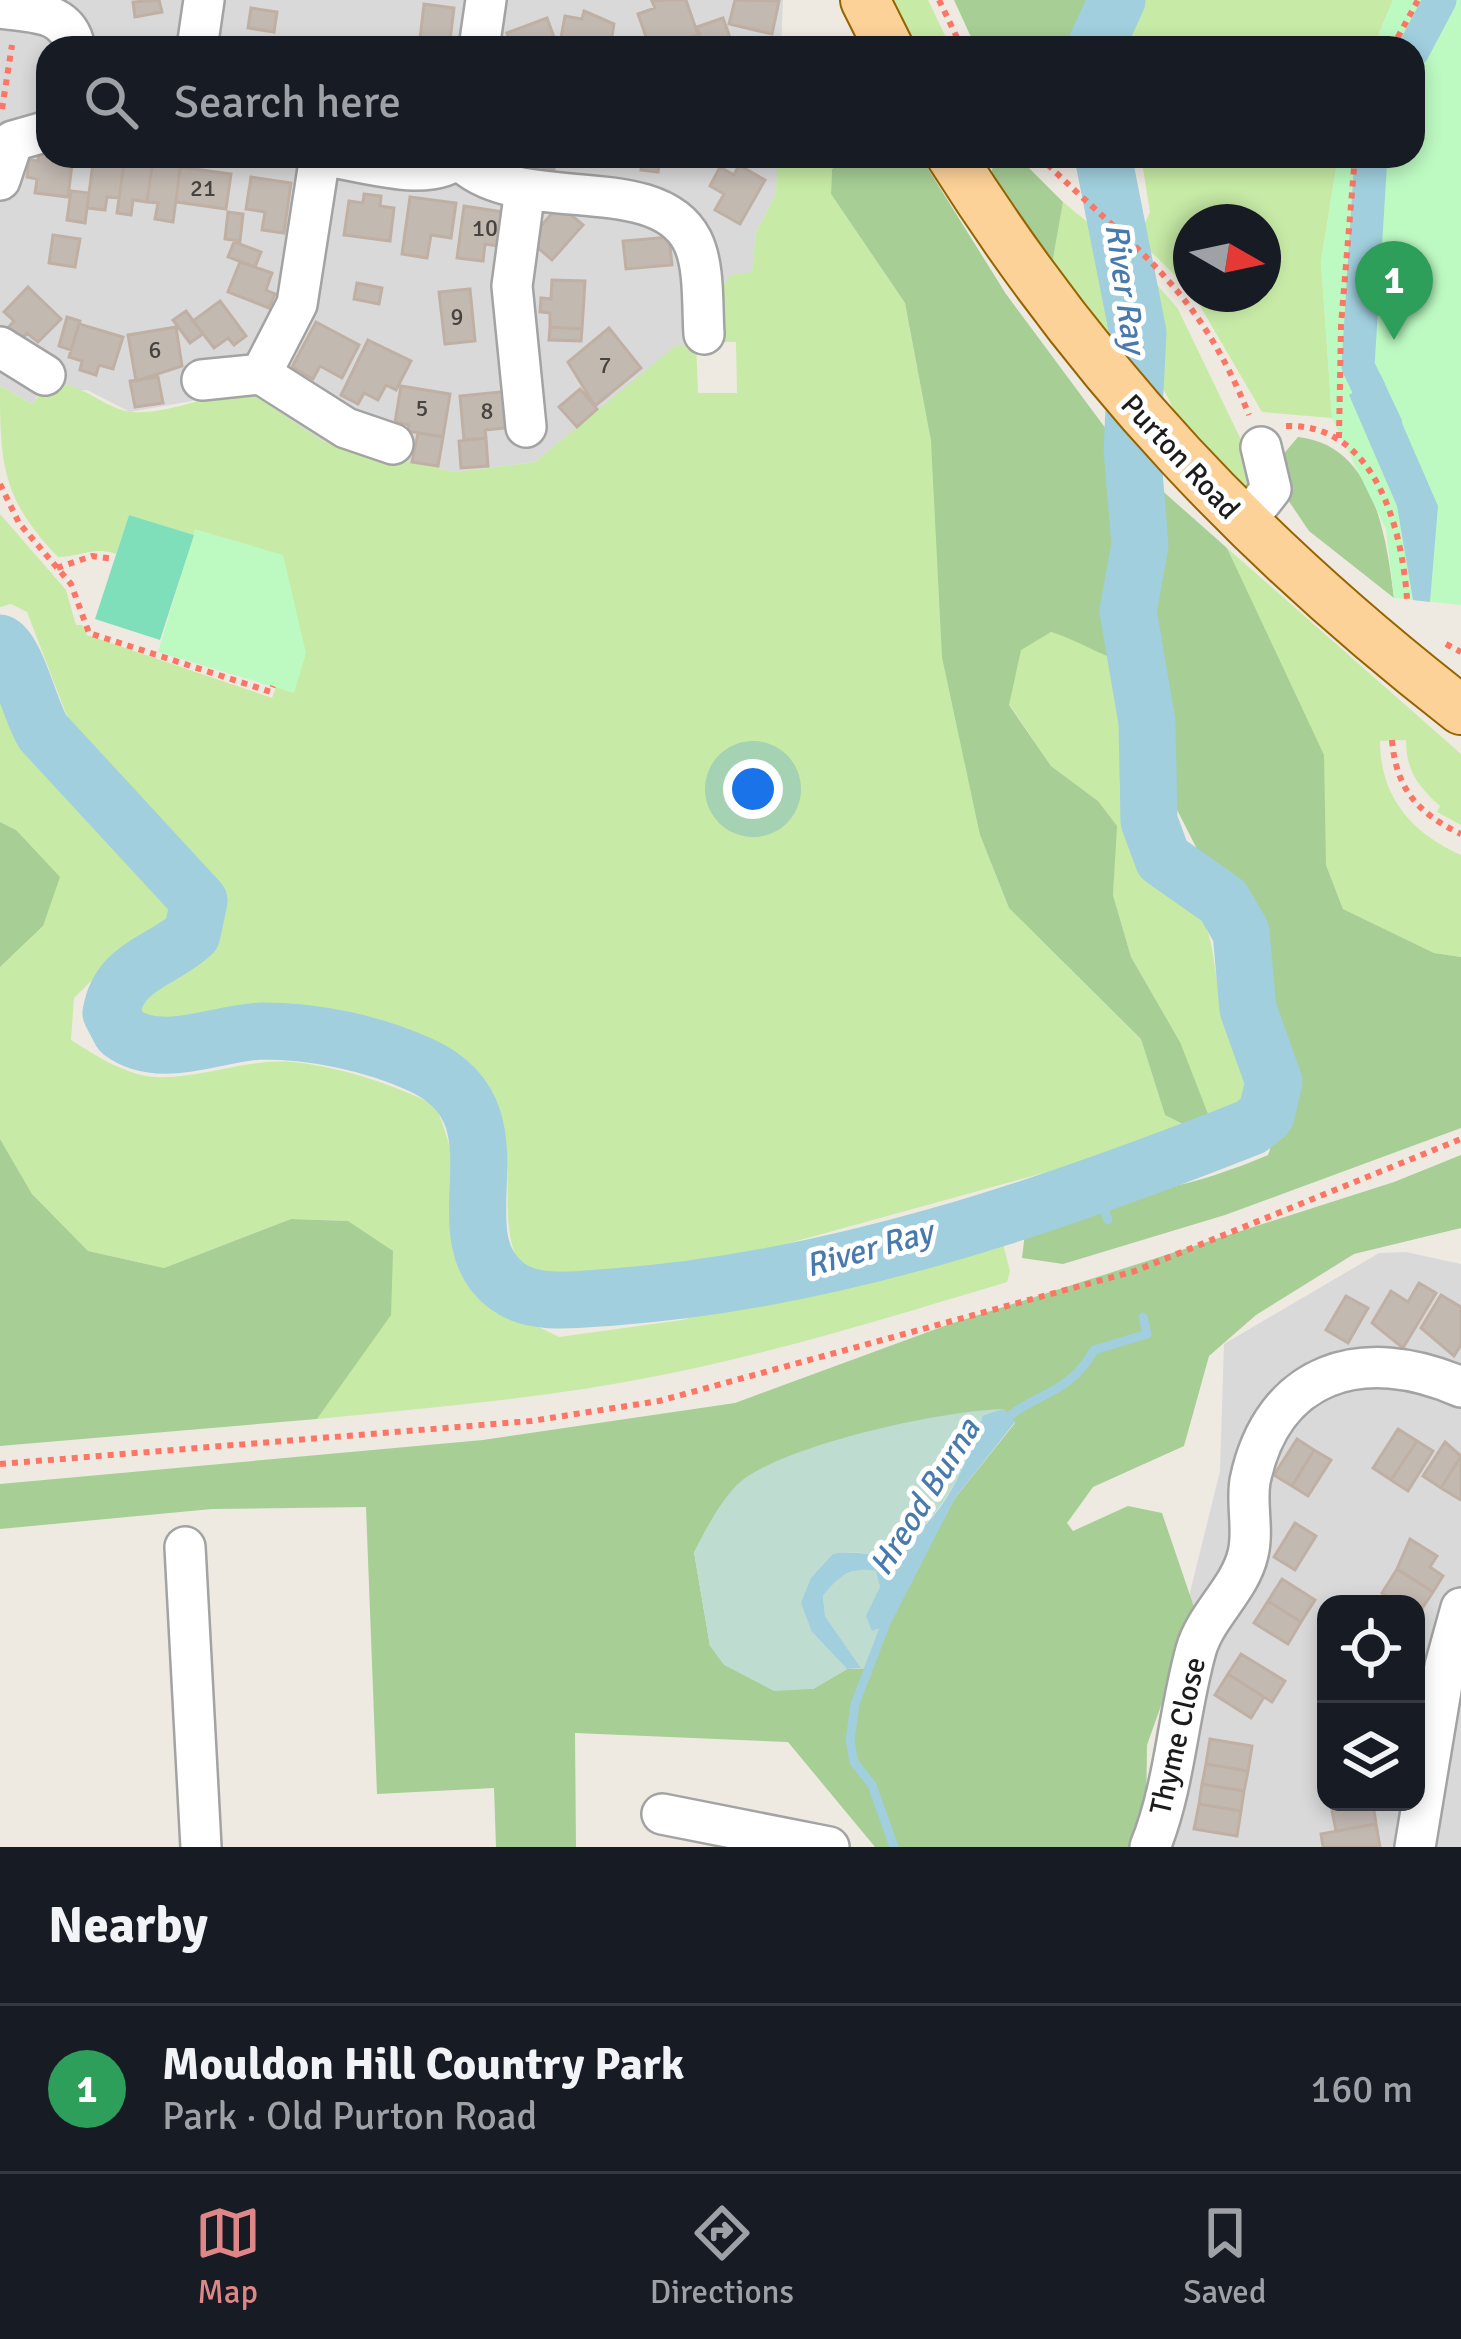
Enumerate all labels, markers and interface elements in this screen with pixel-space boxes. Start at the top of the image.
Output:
search box [36,36,1425,168]
icon: search [78,69,144,135]
text: Search here [174,75,401,130]
house number: 21 [190,173,216,203]
north arrow [1173,204,1281,312]
house number: 10 [472,213,498,243]
water label: River Ray [1096,221,1155,360]
pin: 1 [1355,241,1433,340]
house number: 9 [451,302,463,332]
house number: 6 [149,335,161,365]
house number: 7 [599,350,611,380]
street label: Purton Road [1113,387,1247,527]
house number: 5 [416,393,428,423]
house number: 8 [481,396,493,426]
your location [723,759,783,819]
water label: River Ray [801,1210,942,1287]
water label: Hreod Burna [861,1410,990,1583]
map controls [1317,1595,1425,1811]
button: locate [1317,1595,1425,1703]
street label: Thyme Close [1142,1654,1214,1818]
button: layers [1317,1703,1425,1811]
text: Nearby [48,1894,208,1957]
text: Mouldon Hill Country Park [162,2037,684,2092]
text: 1 [76,2065,98,2113]
text: 160 m [1310,2065,1413,2113]
text: Park · Old Purton Road [162,2092,537,2140]
tab: Map [195,2200,261,2313]
tab: Directions [650,2200,794,2313]
tab: Saved [1183,2200,1266,2313]

